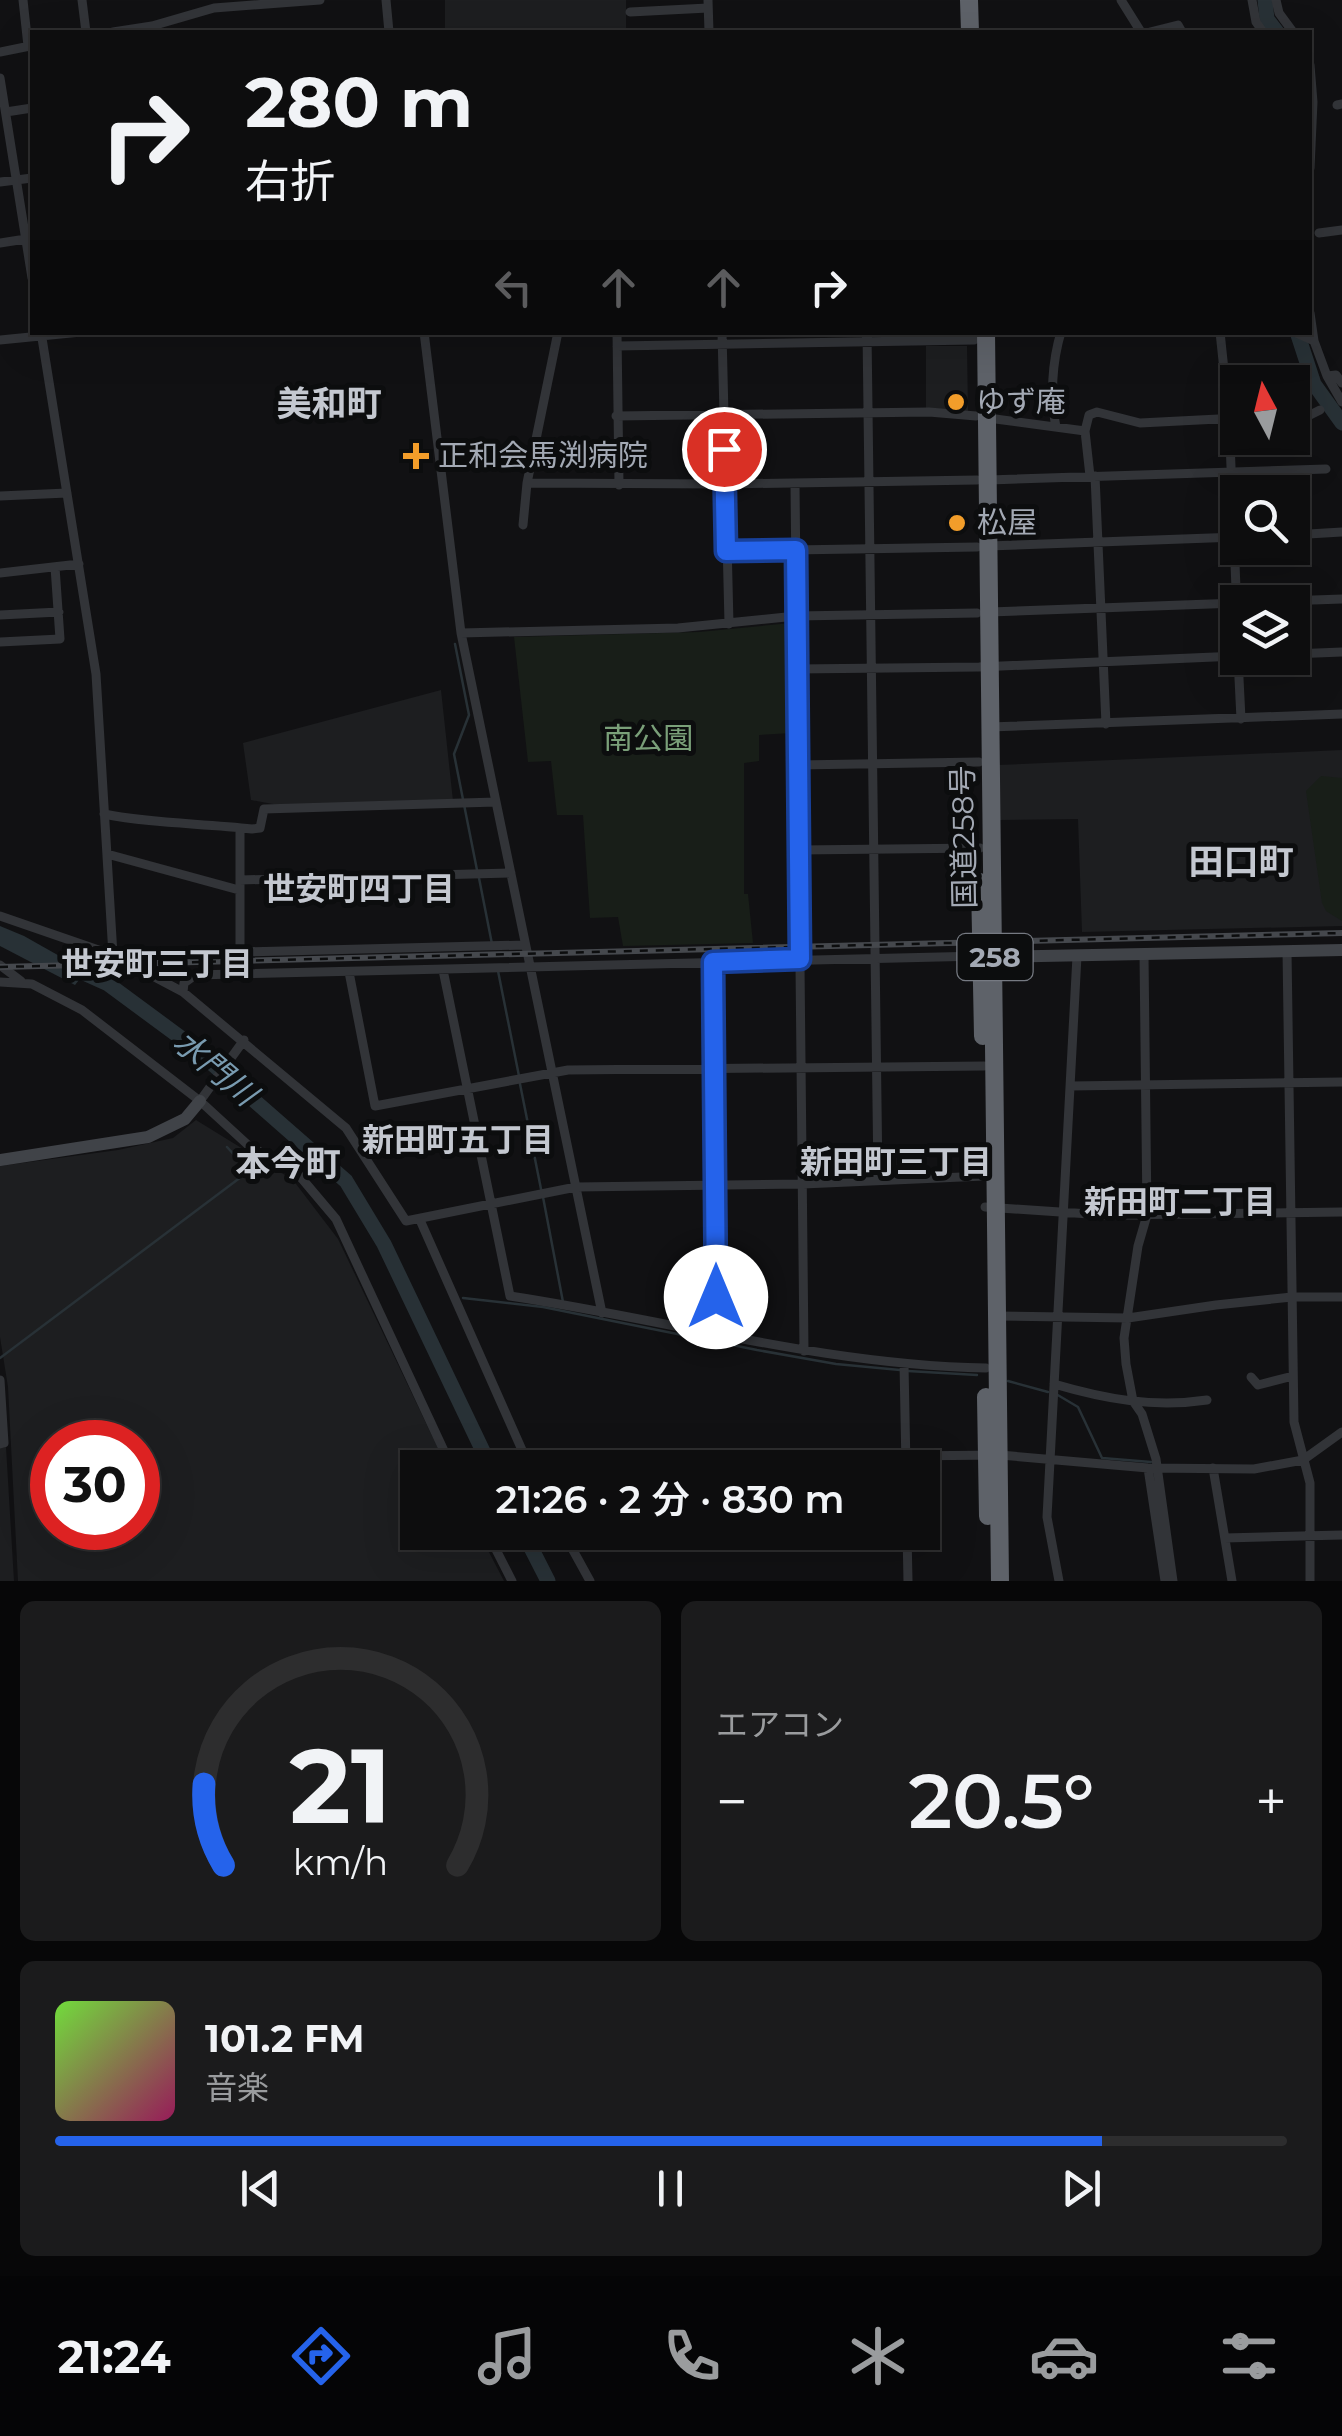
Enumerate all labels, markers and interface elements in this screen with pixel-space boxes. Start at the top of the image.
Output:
text: 280 m [245,59,473,145]
icon: right [80,70,210,200]
text: 右折 [245,153,335,208]
icon: left [486,260,541,315]
icon: ahead [591,260,646,315]
icon: ahead [696,260,751,315]
icon: right [801,260,856,315]
north arrow [1220,365,1310,455]
map controls [1220,365,1310,675]
district label: 美和町 [276,382,382,425]
place label: ゆず庵 [976,383,1066,420]
marker: ゆず庵 [945,391,967,413]
pin [682,407,767,492]
icon: arrive [697,422,752,477]
place label: 正和会馬渕病院 [438,437,648,474]
marker: 正和会馬渕病院 [403,443,429,469]
button: search [1220,475,1310,565]
place label: 松屋 [977,504,1037,541]
marker: 松屋 [946,512,968,534]
button: layers [1220,585,1310,675]
park label: 南公園 [603,720,693,757]
street label: 国道258号 [944,765,983,909]
district label: 田口町 [1188,840,1294,883]
district label: 世安町四丁目 [263,869,455,908]
road number: 258 [958,934,1032,980]
district label: 世安町三丁目 [61,944,253,983]
water label: 水門川 [166,1022,267,1115]
district label: 新田町五丁目 [362,1120,554,1159]
district label: 本今町 [235,1142,341,1185]
district label: 新田町三丁目 [800,1142,992,1181]
district label: 新田町二丁目 [1084,1182,1276,1221]
position arrow [664,1245,768,1349]
speed limit sign: 30 [30,1420,160,1550]
text: 21:26 · 2 分 · 830 m [496,1476,844,1523]
text: エアコン [716,1705,844,1744]
text: 21 [289,1722,392,1849]
text: 20.5° [908,1755,1095,1847]
text: − [716,1768,748,1835]
text: + [1255,1768,1287,1835]
text: km/h [293,1840,388,1884]
text: 101.2 FM [205,2015,365,2062]
text: 音楽 [205,2068,269,2107]
icon: previous [233,2161,288,2216]
icon: pause [643,2161,698,2216]
icon: next [1054,2161,1109,2216]
icon: directions [286,2321,356,2391]
icon: music [472,2321,542,2391]
icon: phone [657,2321,727,2391]
icon: climate [843,2321,913,2391]
icon: car [1029,2321,1099,2391]
icon: filters [1214,2321,1284,2391]
text: 21:24 [58,2329,171,2384]

